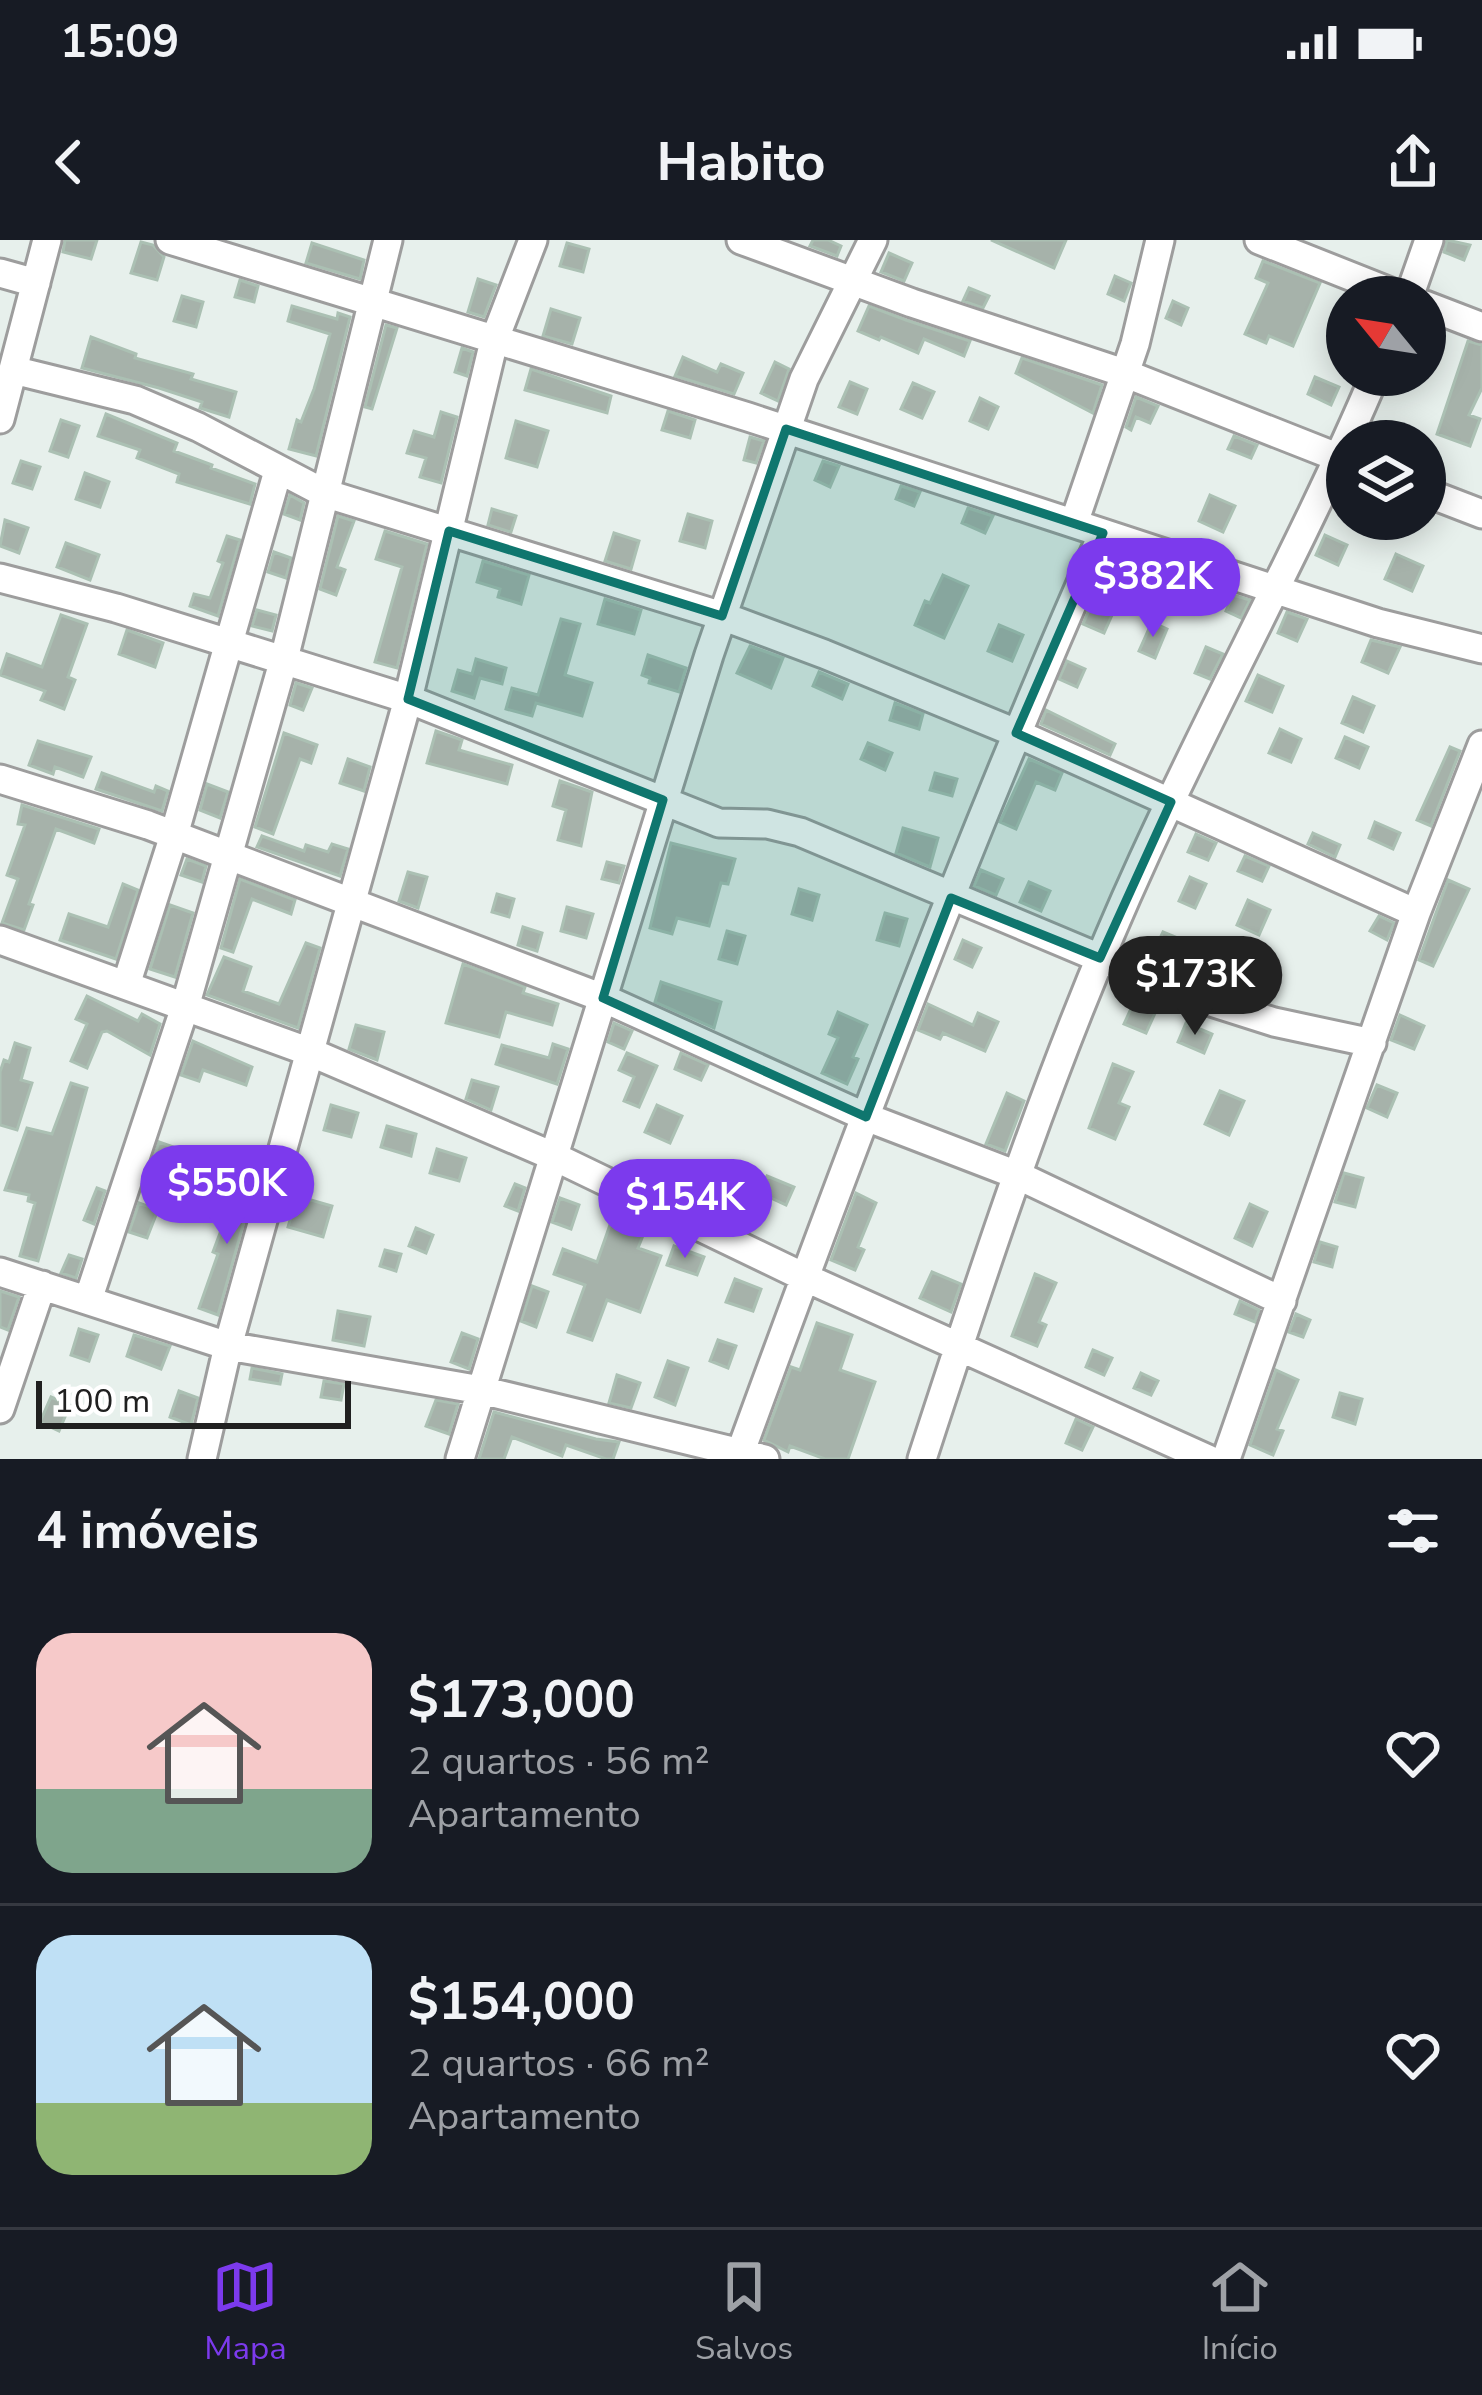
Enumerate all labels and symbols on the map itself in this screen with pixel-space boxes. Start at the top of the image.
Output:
north arrow [1326,276,1446,396]
pin: $382K [1069,538,1237,640]
pin: $173K [1111,936,1279,1038]
pin: $550K [143,1145,311,1247]
pin: $154K [601,1159,769,1261]
scale bar [36,1375,351,1428]

